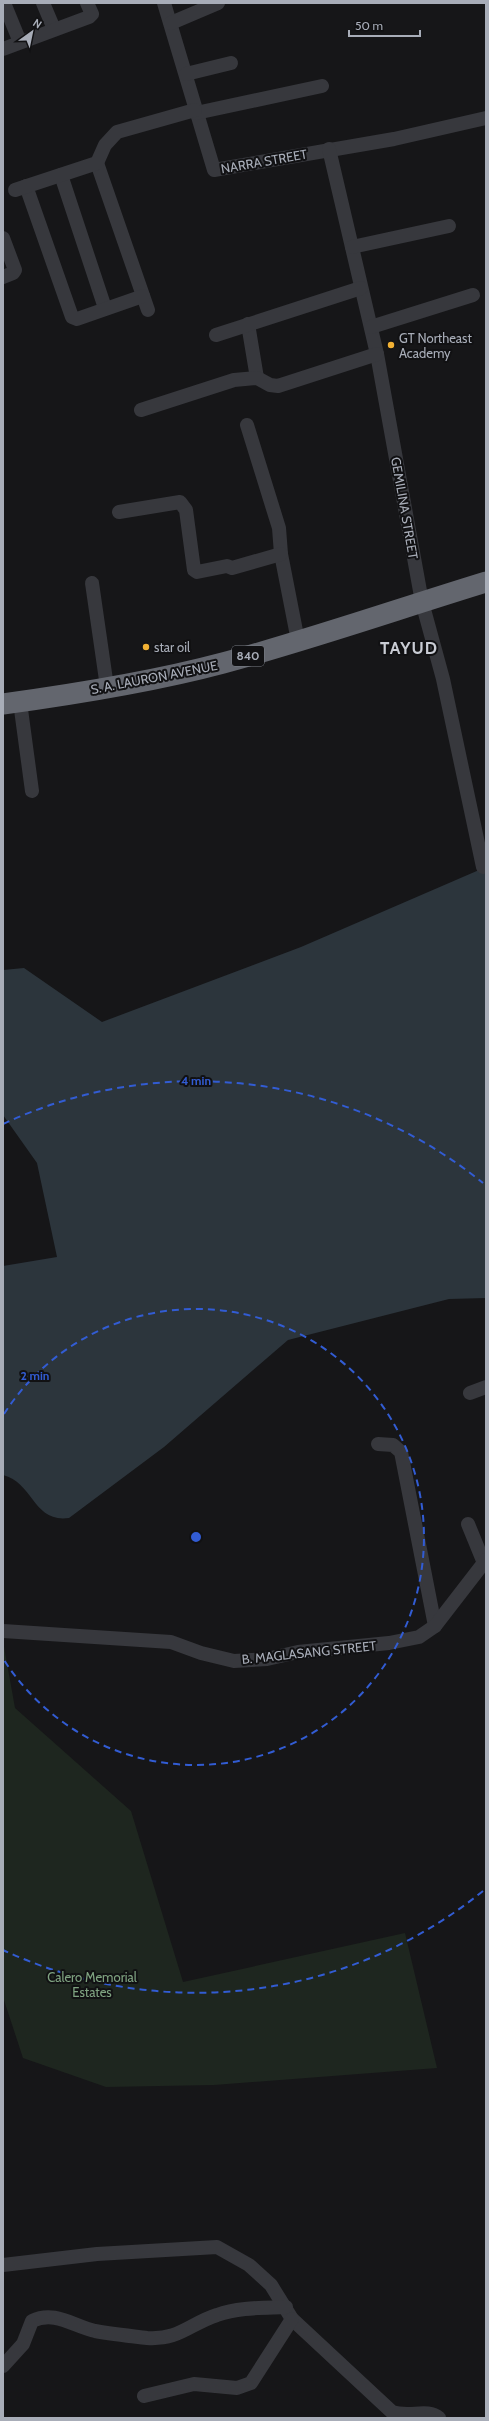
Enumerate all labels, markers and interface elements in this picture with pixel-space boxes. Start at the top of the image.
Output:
north arrow [12,12,52,52]
scale bar [349,12,420,38]
text: N [30,16,45,32]
text: 50 m [355,18,383,33]
street label: NARRA STREET [220,146,309,176]
place label: GT Northeast Academy [399,330,472,361]
marker: GT Northeast Academy [386,340,396,350]
street label: GEMILINA STREET [388,456,422,560]
district label: TAYUD [380,638,438,658]
place label: star oil [154,639,190,655]
marker: star oil [141,642,151,652]
road number: 840 [232,646,264,666]
street label: S. A. LAURON AVENUE [89,657,219,697]
text: 4 min [181,1073,211,1088]
text: 2 min [21,1368,49,1383]
centre of rings [189,1530,203,1544]
street label: B. MAGLASANG STREET [241,1637,377,1667]
park label: Calero Memorial Estates [47,1969,137,2000]

